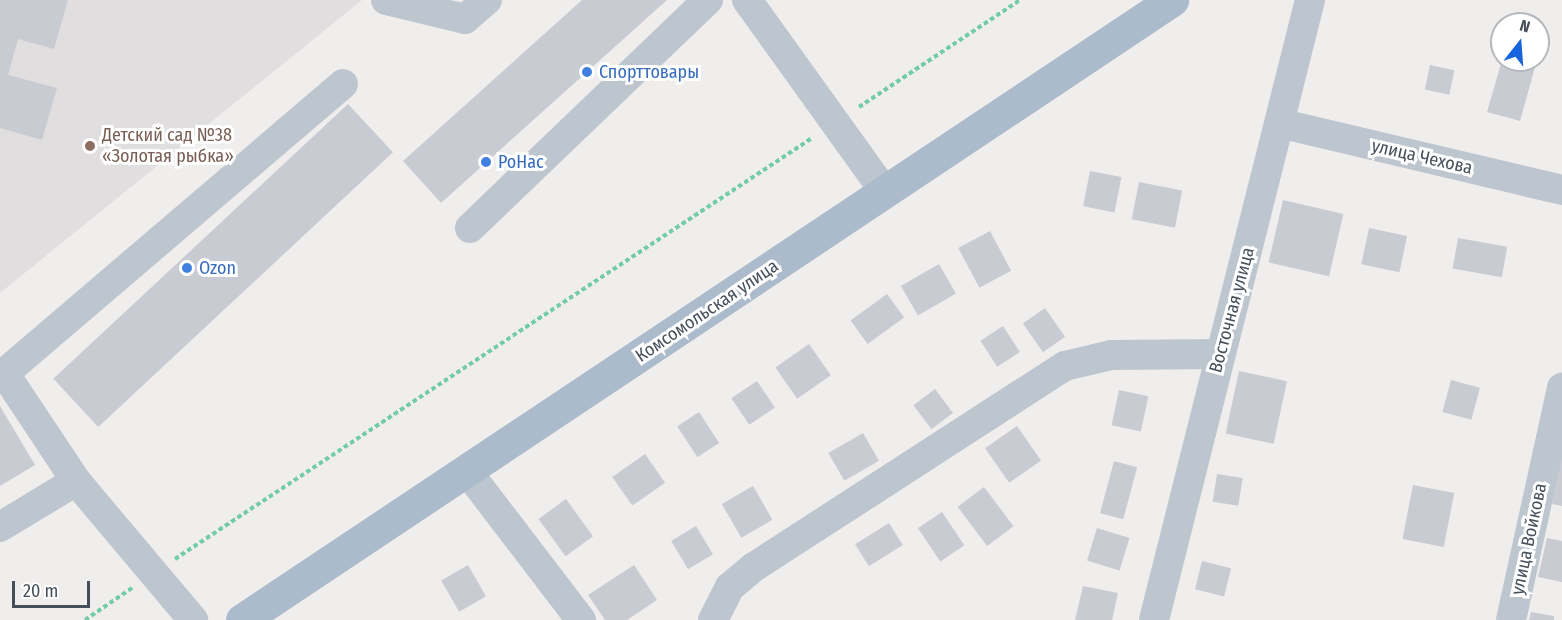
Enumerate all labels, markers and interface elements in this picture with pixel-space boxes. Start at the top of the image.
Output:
north arrow [1490,12,1550,72]
text: N [1517,16,1532,37]
place label: Спорттовары [599,61,699,83]
marker: Спорттовары [580,65,594,79]
place label: Детский сад №38 «Золотая рыбка» [102,125,234,168]
street label: улица Чехова [1369,135,1475,179]
marker: Детский сад №38 «Золотая рыбка» [83,139,97,153]
place label: РоНас [498,151,544,173]
marker: РоНас [479,155,493,169]
street label: Восточная улица [1205,245,1259,375]
street label: Комсомольская улица [632,255,782,367]
place label: Ozon [199,257,236,279]
marker: Ozon [180,261,194,275]
street label: улица Войкова [1507,481,1551,597]
scale bar [15,569,93,607]
text: 20 m [23,580,58,602]

